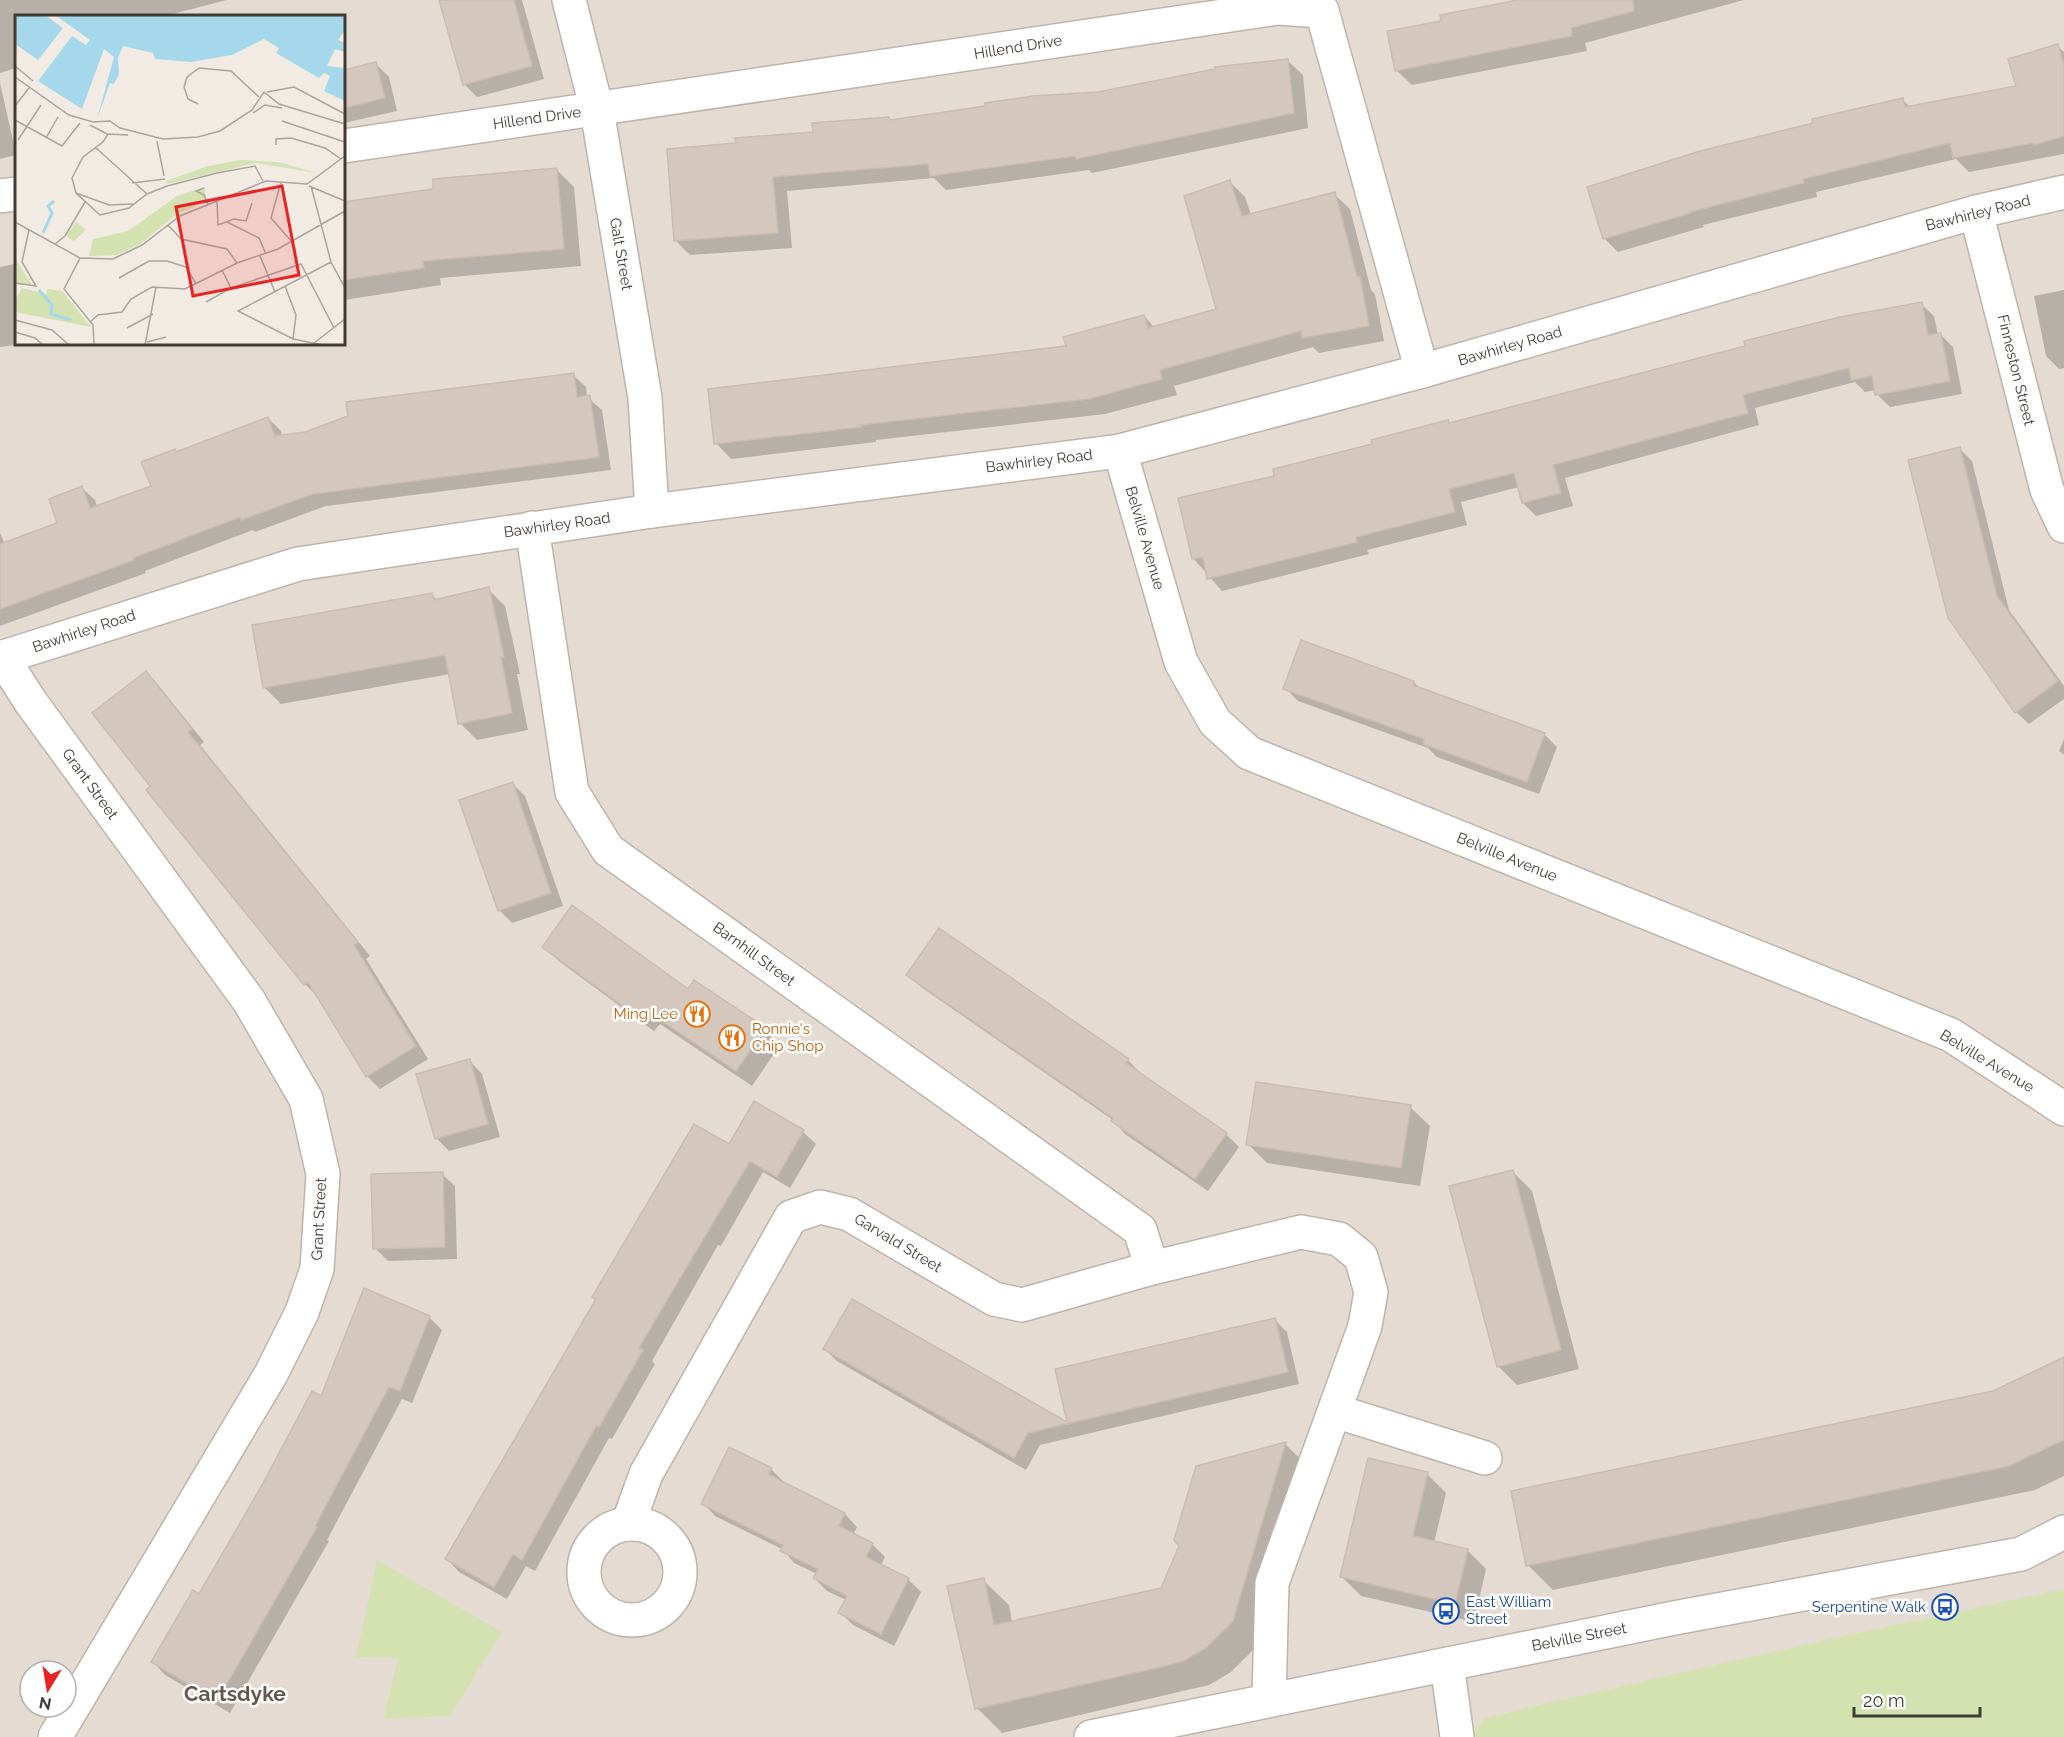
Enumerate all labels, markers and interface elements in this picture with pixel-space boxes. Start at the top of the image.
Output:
inset map [15,15,345,345]
street label: Hillend Drive [973,31,1064,63]
street label: Hillend Drive [492,103,583,133]
street label: Bawhirley Road [1924,191,2032,235]
street label: Galt Street [606,216,636,292]
street label: Finneston Street [1994,313,2038,427]
street label: Bawhirley Road [1456,323,1564,369]
street label: Bawhirley Road [985,446,1093,476]
street label: Belville Avenue [1122,484,1168,592]
street label: Bawhirley Road [502,509,612,541]
street label: Bawhirley Road [30,606,138,656]
street label: Grant Street [58,745,122,823]
street label: Belville Avenue [1454,829,1560,885]
street label: Barnhill Street [709,918,799,990]
restaurant icon: Ming Lee [682,999,712,1029]
place label: Ming Lee [614,1005,678,1023]
place label: Ronnie's Chip Shop [752,1020,823,1055]
restaurant icon: Ronnie's Chip Shop [717,1023,747,1053]
street label: Belville Avenue [1937,1026,2038,1096]
street label: Grant Street [308,1177,330,1261]
street label: Garvald Street [851,1210,945,1276]
bus stop icon: Serpentine Walk [1930,1592,1960,1622]
place label: East William Street [1466,1593,1551,1628]
bus stop icon: East William Street [1431,1596,1461,1626]
place label: Serpentine Walk [1812,1598,1926,1616]
street label: Belville Street [1530,1619,1628,1655]
north arrow [18,1659,78,1719]
scale bar [1854,1680,1980,1718]
district label: Cartsdyke [184,1681,286,1706]
text: 20 m [1863,1690,1905,1711]
text: N [37,1693,53,1714]

